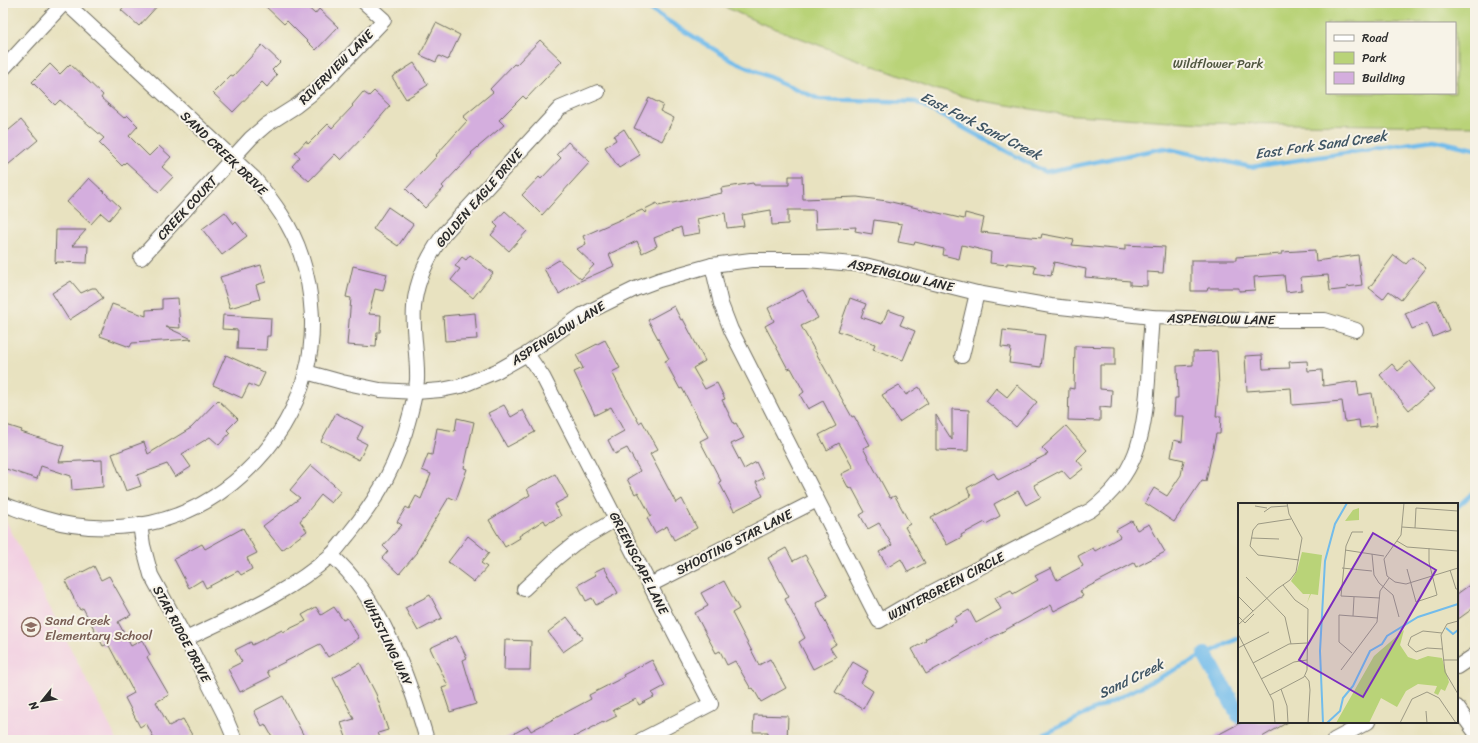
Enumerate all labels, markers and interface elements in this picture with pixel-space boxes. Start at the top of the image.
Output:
legend [1326,22,1456,94]
street label: RIVERVIEW LANE [293,23,380,110]
text: Road [1362,27,1389,49]
text: Park [1362,47,1387,69]
park label: Wildflower Park [1173,52,1263,75]
text: Building [1362,67,1405,89]
water label: East Fork Sand Creek [916,85,1047,168]
street label: SAND CREEK DRIVE [175,105,274,202]
water label: East Fork Sand Creek [1253,123,1390,167]
street label: GOLDEN EAGLE DRIVE [429,143,529,253]
street label: CREEK COURT [151,169,224,246]
street label: ASPENGLOW LANE [845,251,957,299]
street label: ASPENGLOW LANE [505,294,610,372]
street label: ASPENGLOW LANE [1166,307,1276,331]
street label: SHOOTING STAR LANE [672,502,797,581]
inset map [1238,503,1458,723]
street label: GREENSCAPE LANE [603,507,675,619]
street label: WINTERGREEN CIRCLE [883,545,1009,627]
street label: STAR RIDGE DRIVE [147,581,218,687]
street label: WHISTLING WAY [357,594,420,690]
place label: Sand Creek Elementary School [45,609,153,647]
school or university icon: Sand Creek Elementary School [20,616,42,638]
water label: Sand Creek [1094,652,1169,706]
north arrow [22,681,62,721]
text: N [23,697,44,715]

